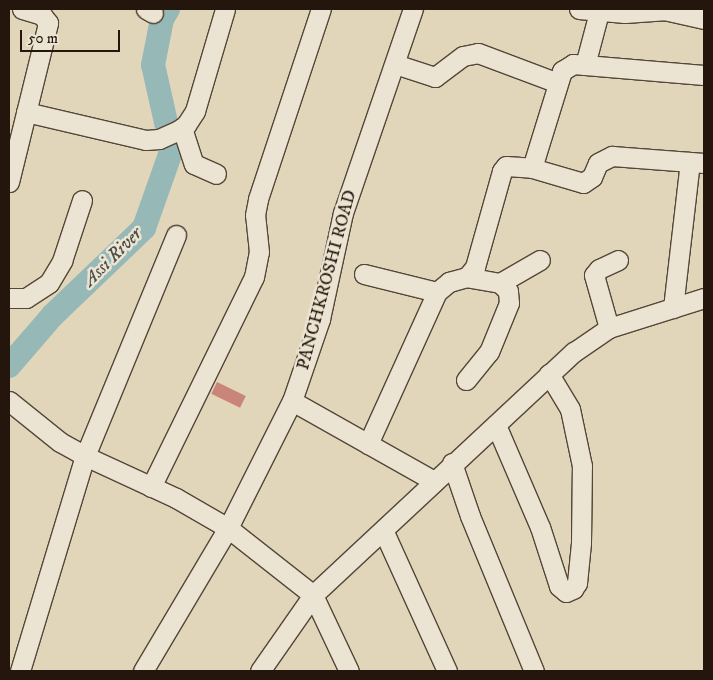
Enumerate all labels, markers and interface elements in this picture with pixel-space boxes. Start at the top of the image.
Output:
scale bar [22,20,122,52]
text: 50 m [28,29,58,48]
street label: PANCHKROSHI ROAD [293,188,361,372]
water label: Assi River [79,223,147,291]

